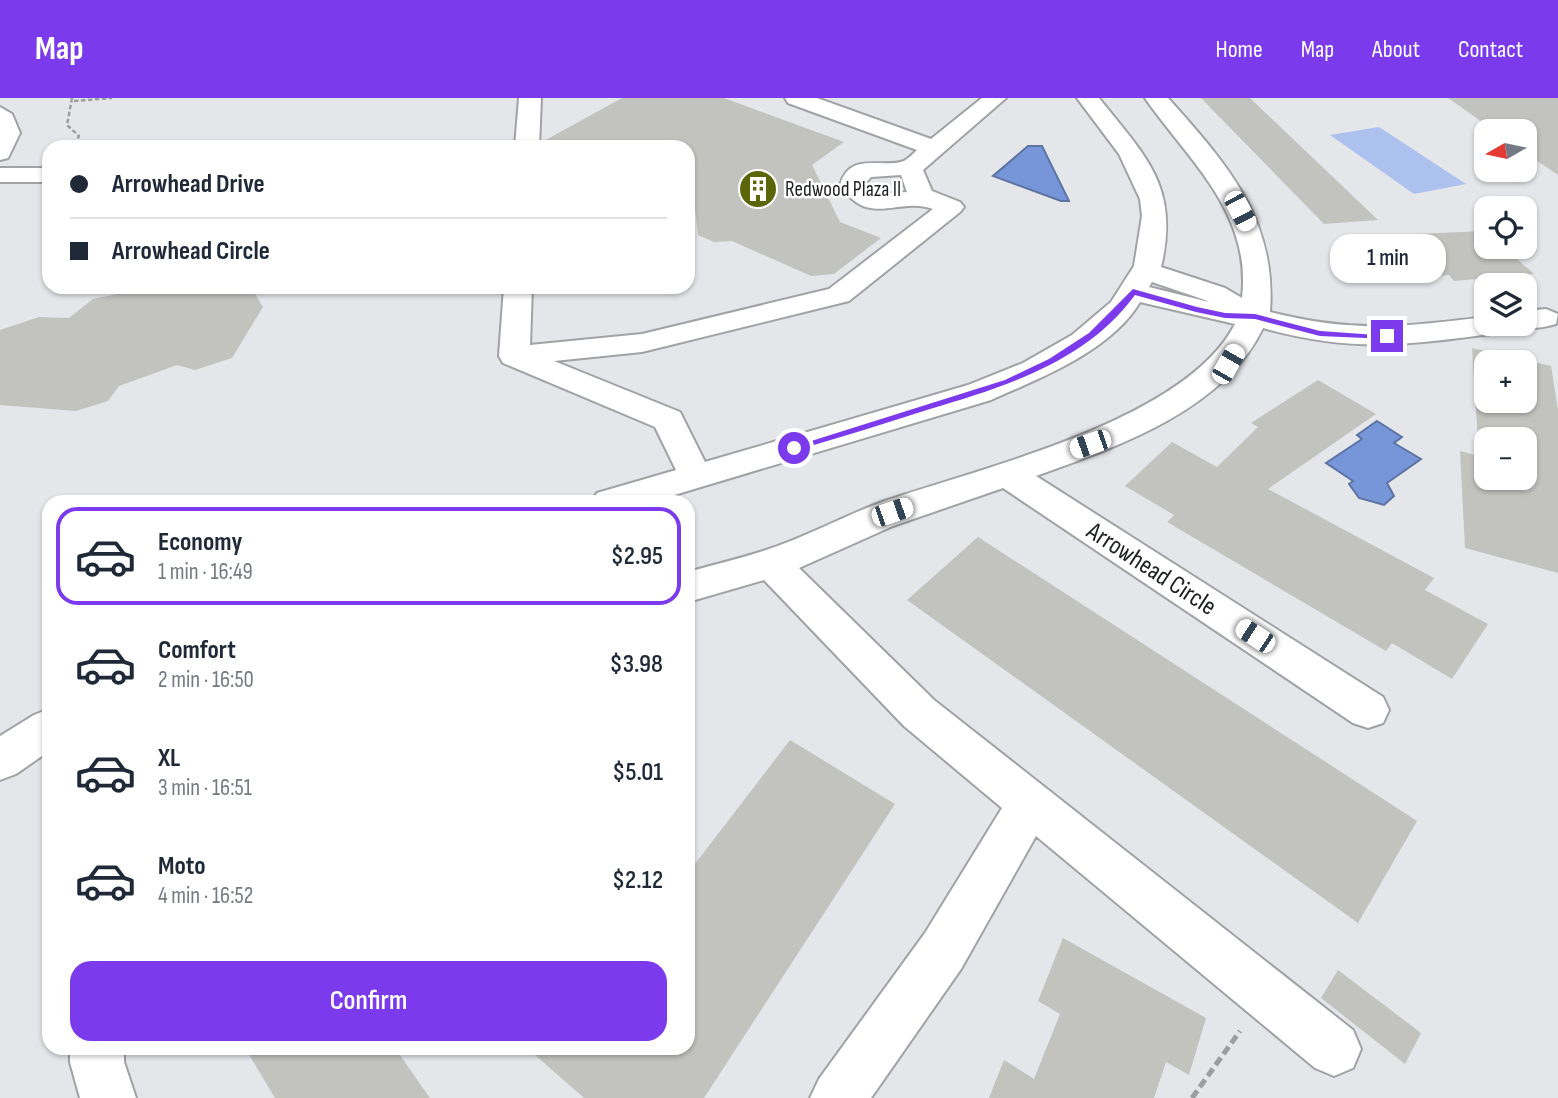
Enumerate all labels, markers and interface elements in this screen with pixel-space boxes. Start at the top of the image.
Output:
text: Map [35,29,84,69]
text: Home [1215,35,1263,64]
text: Map [1301,35,1334,64]
text: About [1372,35,1420,64]
text: Contact [1458,35,1523,64]
north arrow [1474,119,1536,182]
map controls [1474,119,1537,490]
building icon: Redwood Plaza II [737,168,779,210]
text: Arrowhead Drive [112,169,265,200]
place label: Redwood Plaza II [785,177,901,202]
car [1221,188,1260,234]
button: locate [1474,196,1537,259]
callout: 1 min [1329,234,1445,284]
text: Arrowhead Circle [112,236,270,267]
text: 1 min [1367,244,1409,272]
button: layers [1474,273,1537,336]
route end [1371,320,1403,352]
car [1209,341,1248,387]
button: + [1474,350,1537,413]
car [1067,427,1114,461]
button: − [1474,427,1537,490]
route start [778,432,810,464]
car [869,495,916,529]
street label: Arrowhead Circle [1080,515,1222,623]
icon: car [74,525,137,588]
text: Economy [158,527,242,558]
text: $2.95 [611,541,663,572]
text: 1 min · 16:49 [158,558,253,586]
car [1232,616,1279,656]
icon: car [74,633,137,696]
text: Comfort [158,635,236,666]
text: $3.98 [610,649,663,680]
text: 2 min · 16:50 [158,666,254,694]
icon: car [74,741,137,804]
text: XL [158,743,180,774]
text: $5.01 [612,757,663,788]
text: 3 min · 16:51 [158,774,252,802]
icon: car [74,849,137,912]
text: Moto [158,851,206,882]
text: $2.12 [612,865,663,896]
text: 4 min · 16:52 [158,882,253,910]
button: Confirm [70,961,667,1041]

